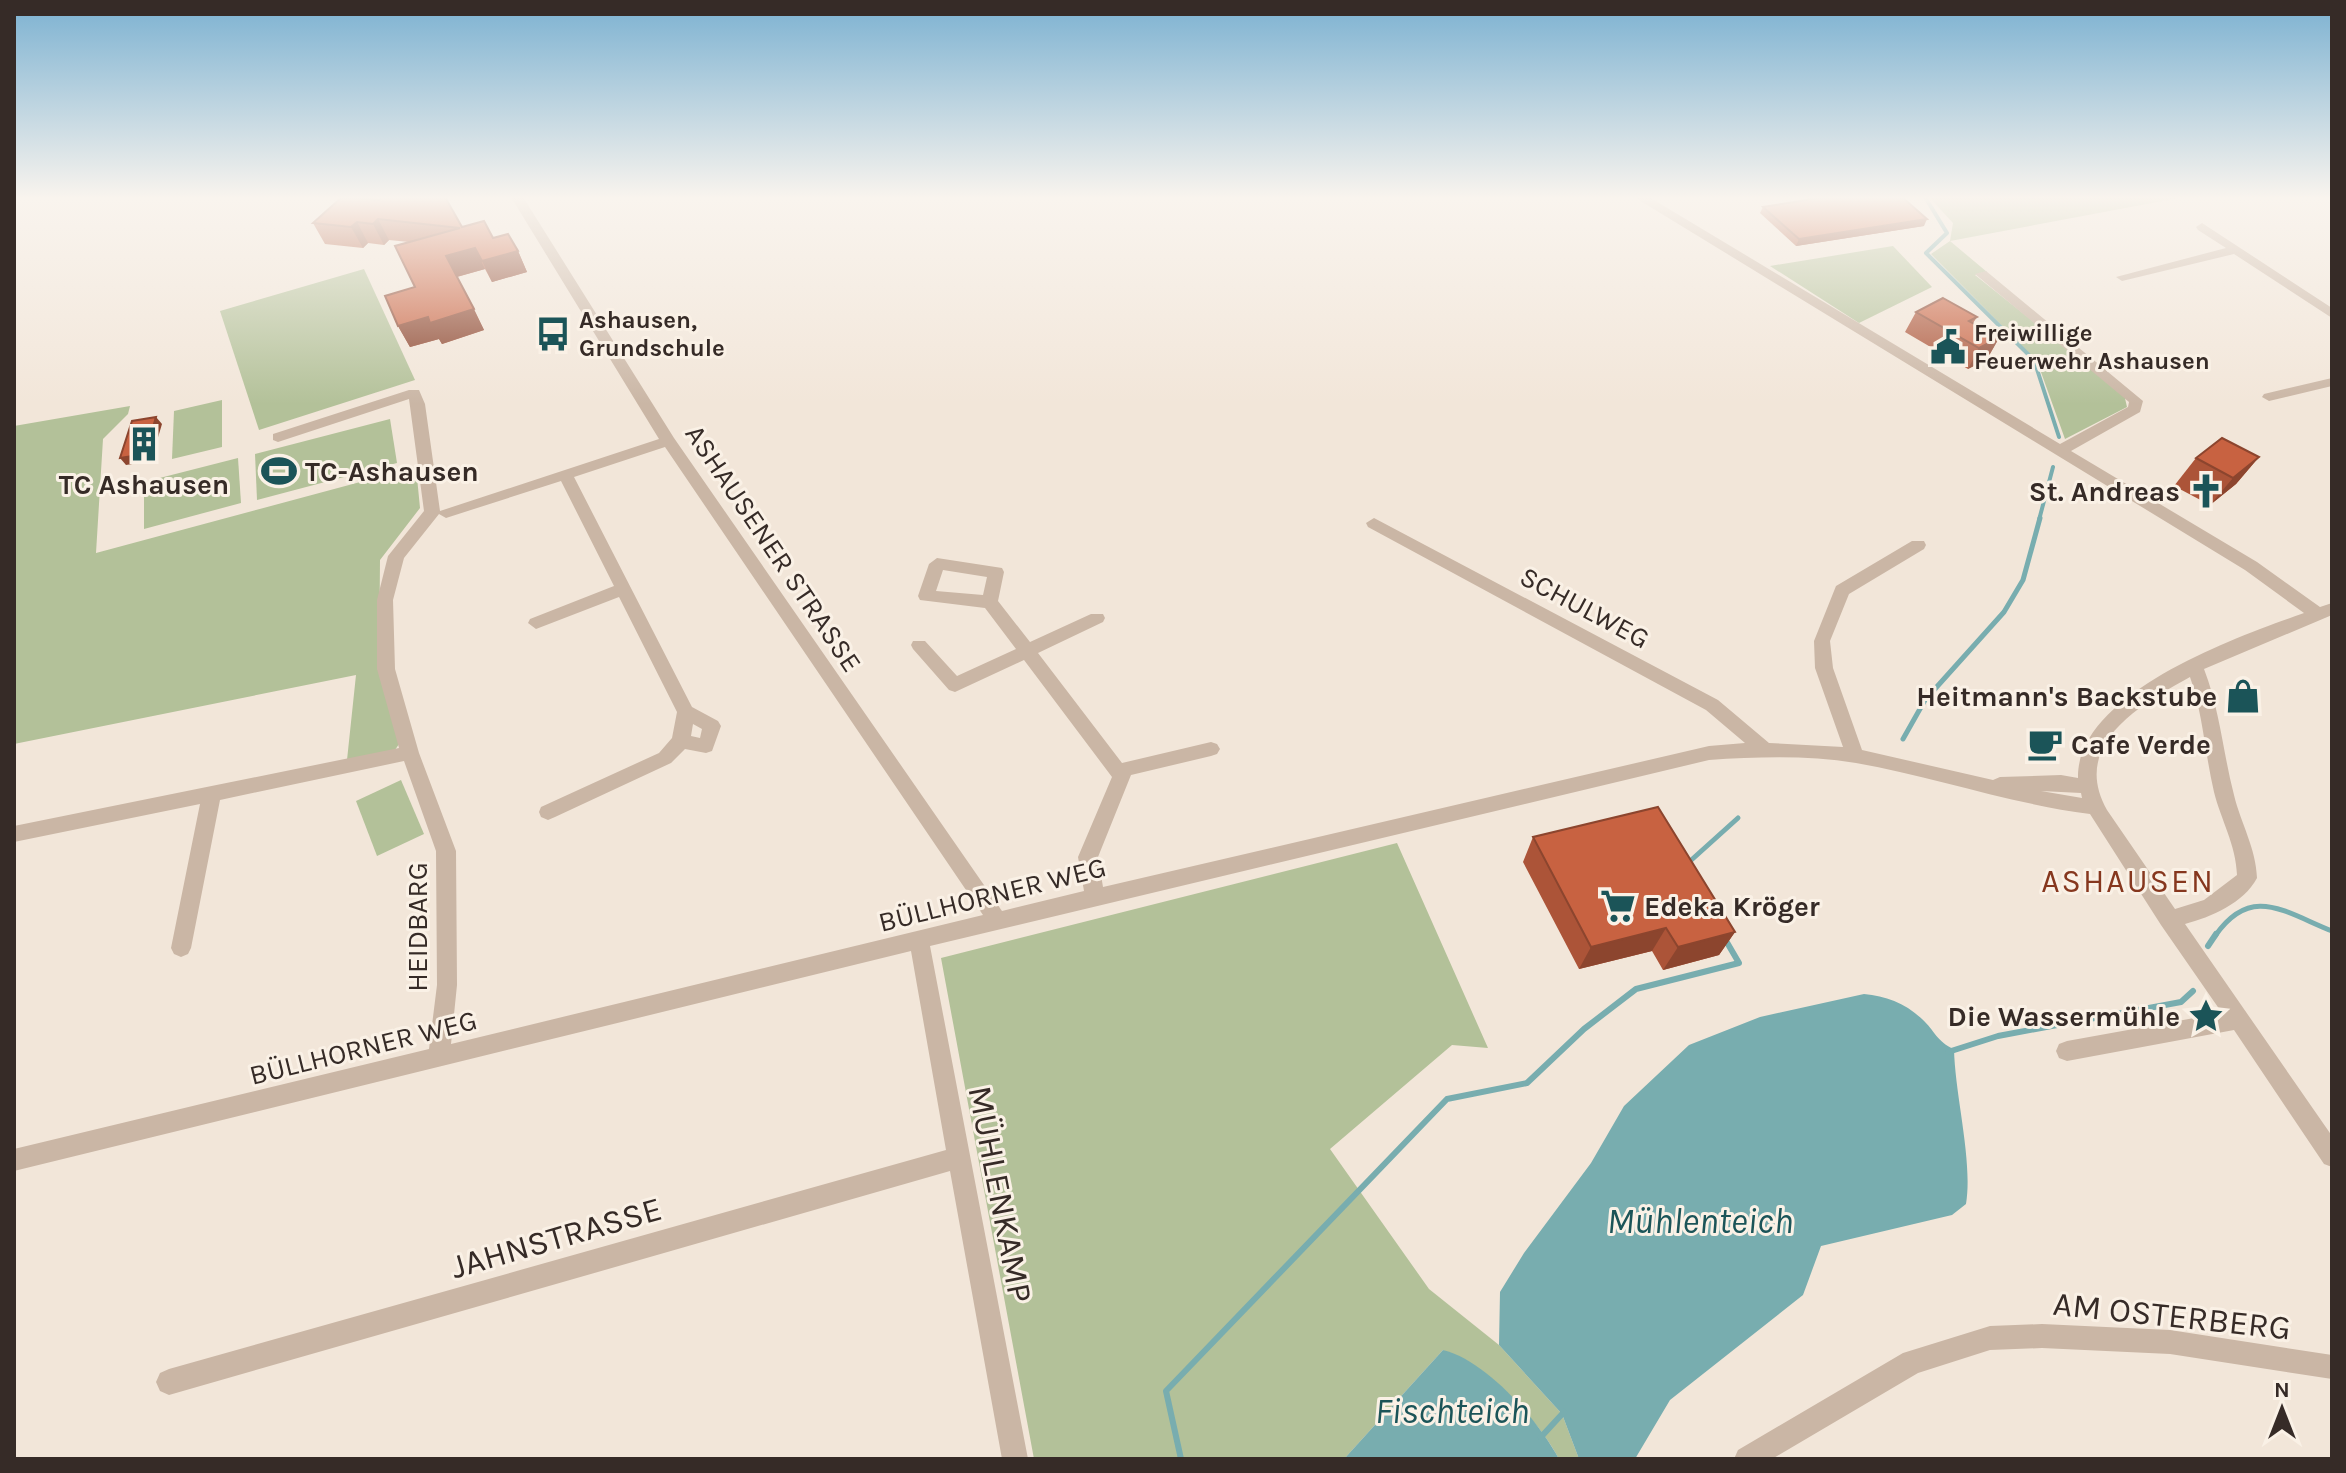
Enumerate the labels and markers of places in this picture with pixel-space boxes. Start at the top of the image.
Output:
place label: Ashausen, Grundschule [579,306,725,362]
bus stop icon: Ashausen, Grundschule [534,315,572,353]
place label: Freiwillige Feuerwehr Ashausen [1974,319,2210,375]
public building icon: Freiwillige Feuerwehr Ashausen [1929,328,1967,366]
building icon: TC Ashausen [125,425,163,463]
sports icon: TC-Ashausen [260,452,298,490]
place label: TC-Ashausen [305,455,479,488]
place label: TC Ashausen [59,468,229,501]
church icon: St. Andreas [2187,472,2225,510]
place label: St. Andreas [2029,475,2180,508]
shop icon: Heitmann's Backstube [2224,677,2262,715]
place label: Heitmann's Backstube [1916,680,2217,713]
cafe icon: Cafe Verde [2026,725,2064,763]
place label: Cafe Verde [2071,728,2211,761]
supermarket icon: Edeka Kröger [1599,887,1637,925]
place label: Edeka Kröger [1644,890,1820,923]
place icon: Die Wassermühle [2187,997,2225,1035]
place label: Die Wassermühle [1948,1000,2180,1033]

